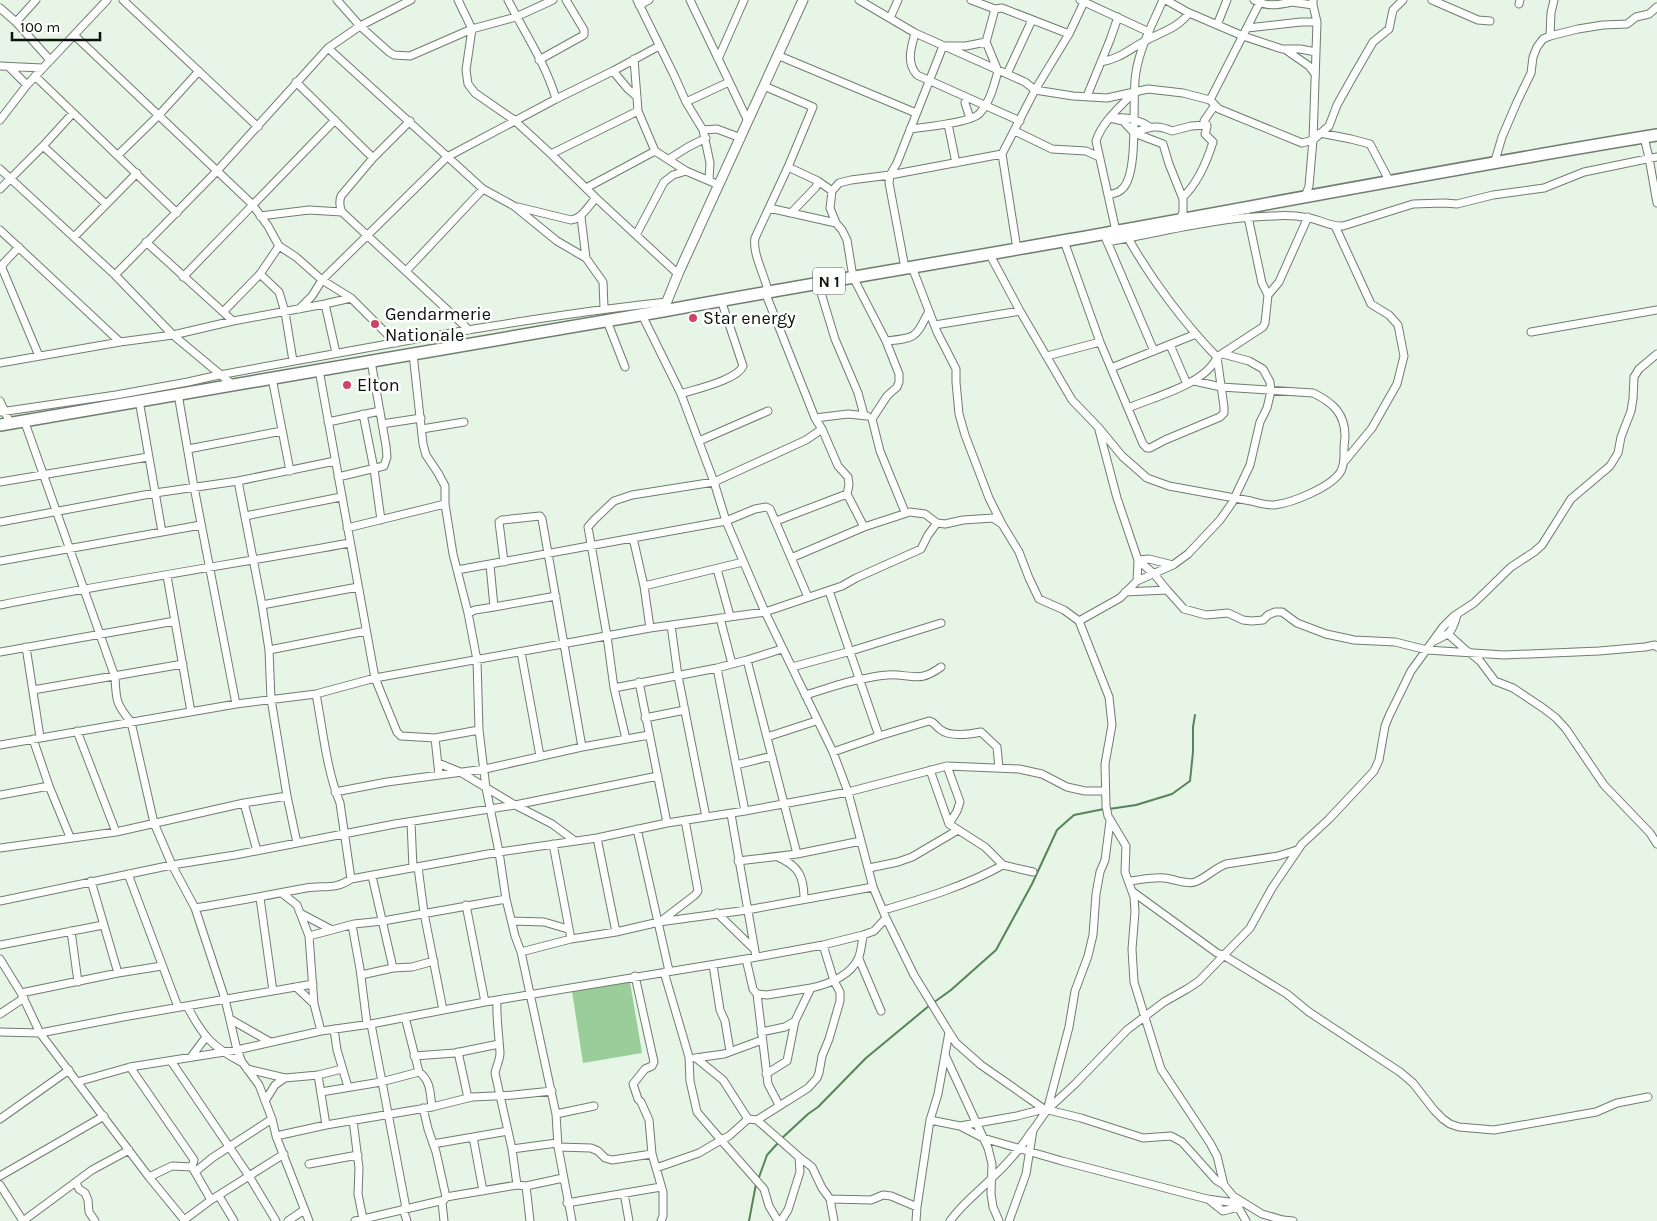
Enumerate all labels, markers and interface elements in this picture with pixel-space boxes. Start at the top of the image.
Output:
scale bar [12,10,100,42]
text: 100 m [20,18,60,36]
road number: N 1 [813,268,845,294]
place label: Gendarmerie Nationale [385,303,491,346]
place label: Star energy [703,307,796,329]
marker: Star energy [687,312,699,324]
marker: Gendarmerie Nationale [369,318,381,330]
place label: Elton [357,374,400,396]
marker: Elton [341,379,353,391]

